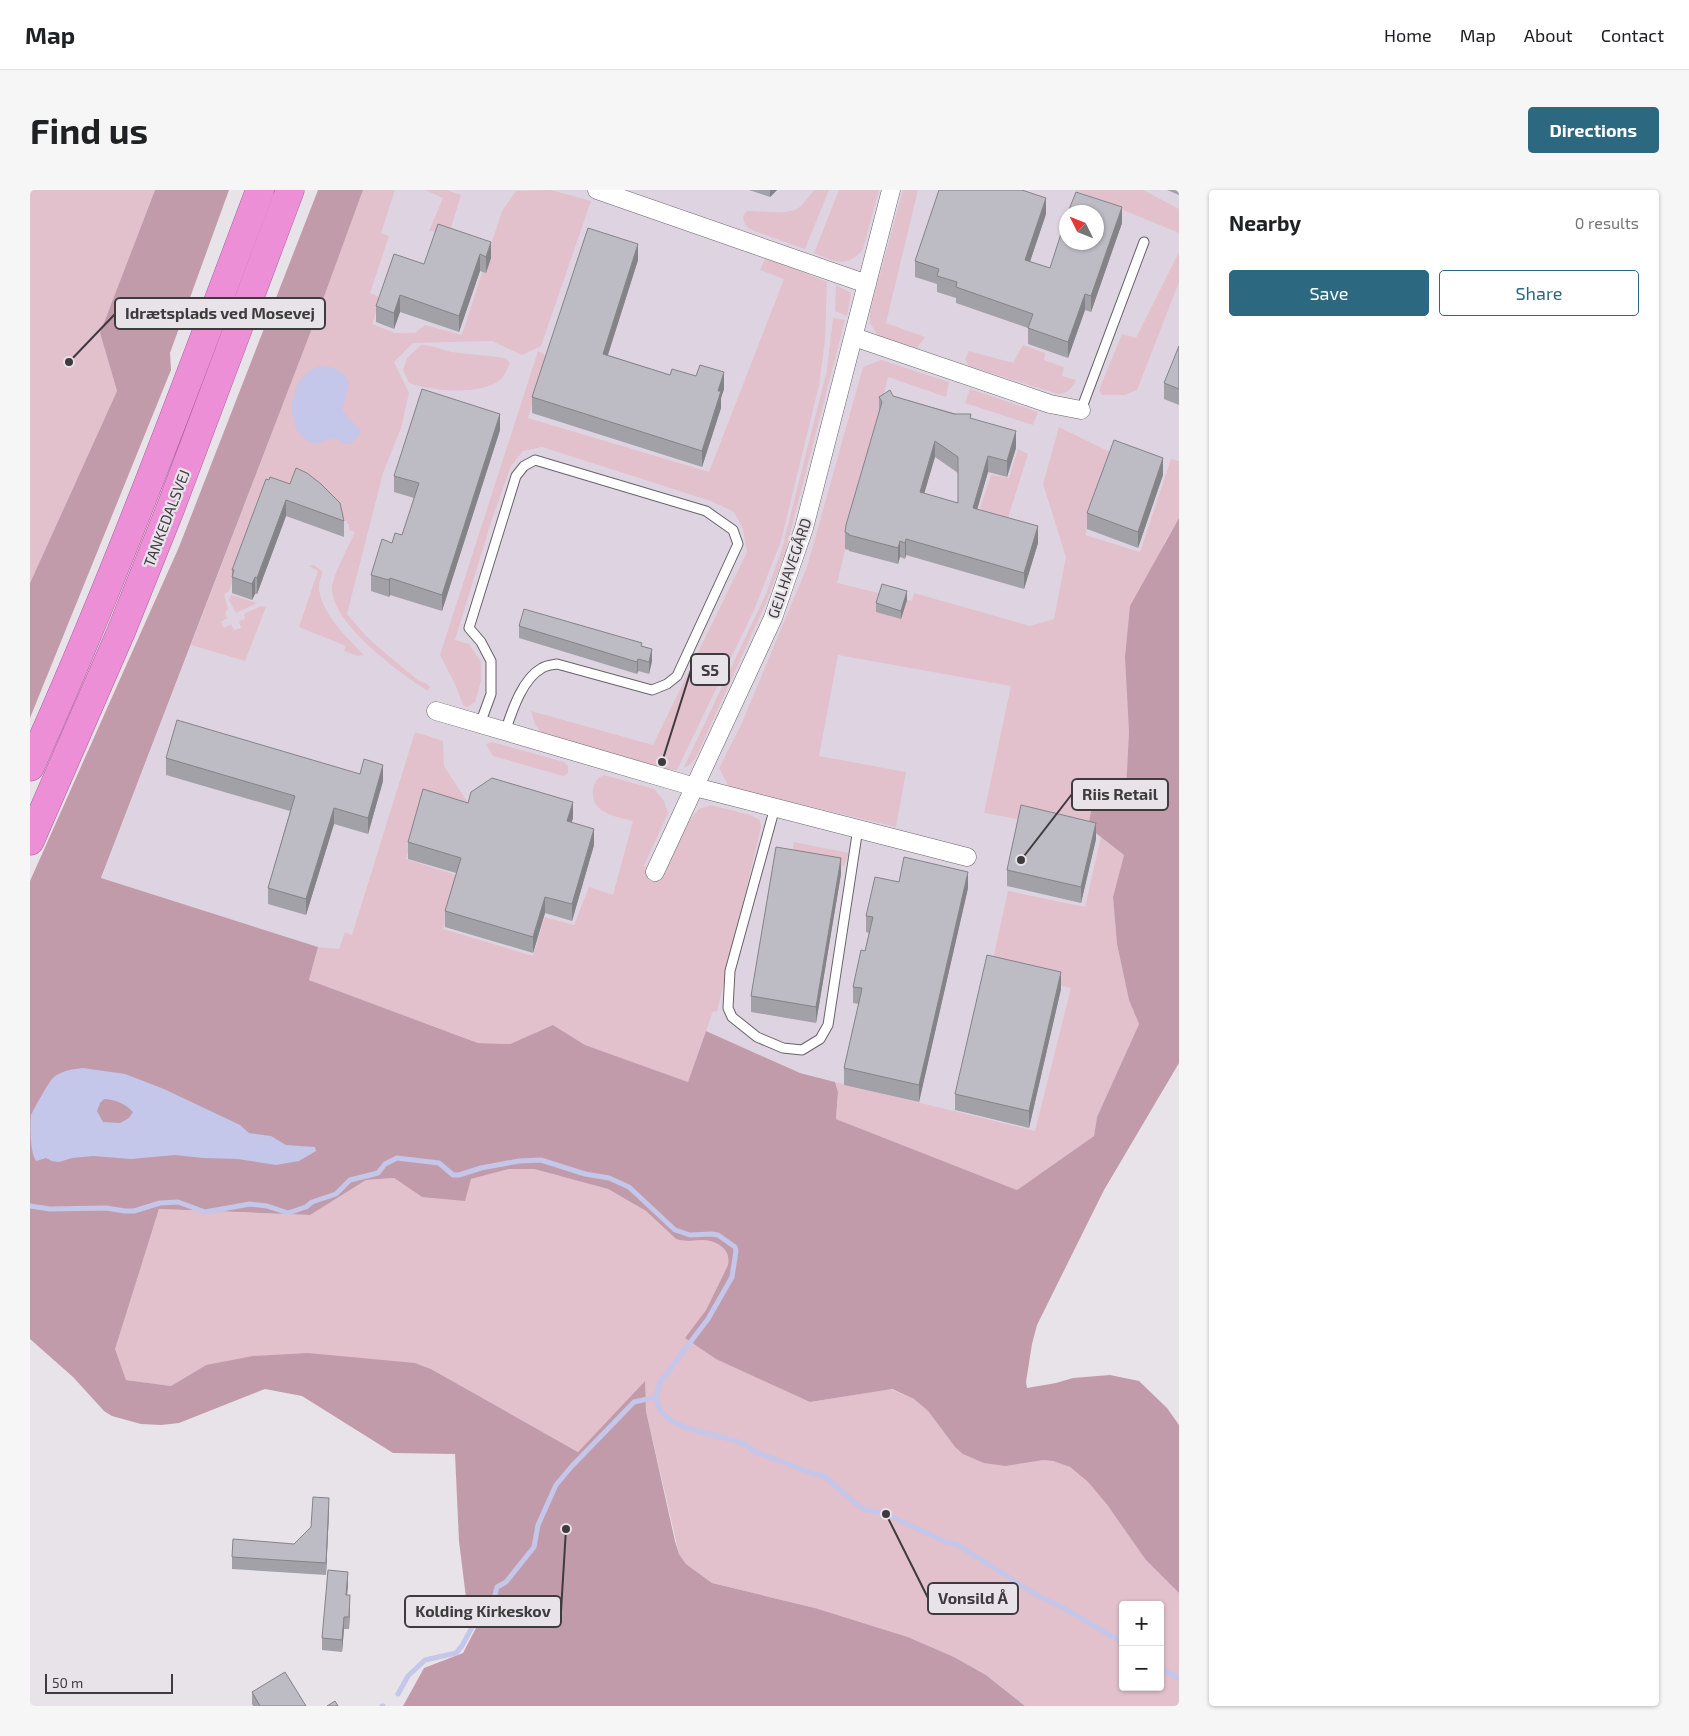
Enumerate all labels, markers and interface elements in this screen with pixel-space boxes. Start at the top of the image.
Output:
text: Map [25,20,75,49]
text: Home [1384,24,1432,46]
text: Map [1460,24,1496,46]
text: About [1524,24,1573,46]
text: Contact [1601,24,1664,46]
button: Directions [1528,107,1659,153]
text: Find us [30,109,148,151]
north arrow [1059,205,1104,250]
text: Nearby [1229,210,1301,235]
text: 0 results [1575,213,1639,232]
button: Save [1229,270,1429,316]
button: Share [1439,270,1639,316]
callout: Idrætsplads ved Mosevej [115,298,325,329]
text: Idrætsplads ved Mosevej [125,303,315,322]
street label: TANKEDALSVEJ [139,467,193,569]
street label: GEJLHAVEGÅRD [763,515,815,621]
callout: S5 [691,654,729,685]
text: S5 [701,660,719,679]
callout: Riis Retail [1072,779,1168,810]
text: Riis Retail [1082,784,1159,803]
callout: Vonsild Å [928,1583,1018,1614]
text: Vonsild Å [938,1588,1009,1607]
callout: Kolding Kirkeskov [405,1596,561,1627]
text: Kolding Kirkeskov [415,1601,551,1620]
map controls [1119,1601,1164,1691]
button: + [1119,1601,1164,1646]
button: − [1119,1646,1164,1691]
scale bar [45,1671,172,1694]
text: 50 m [52,1674,83,1691]

